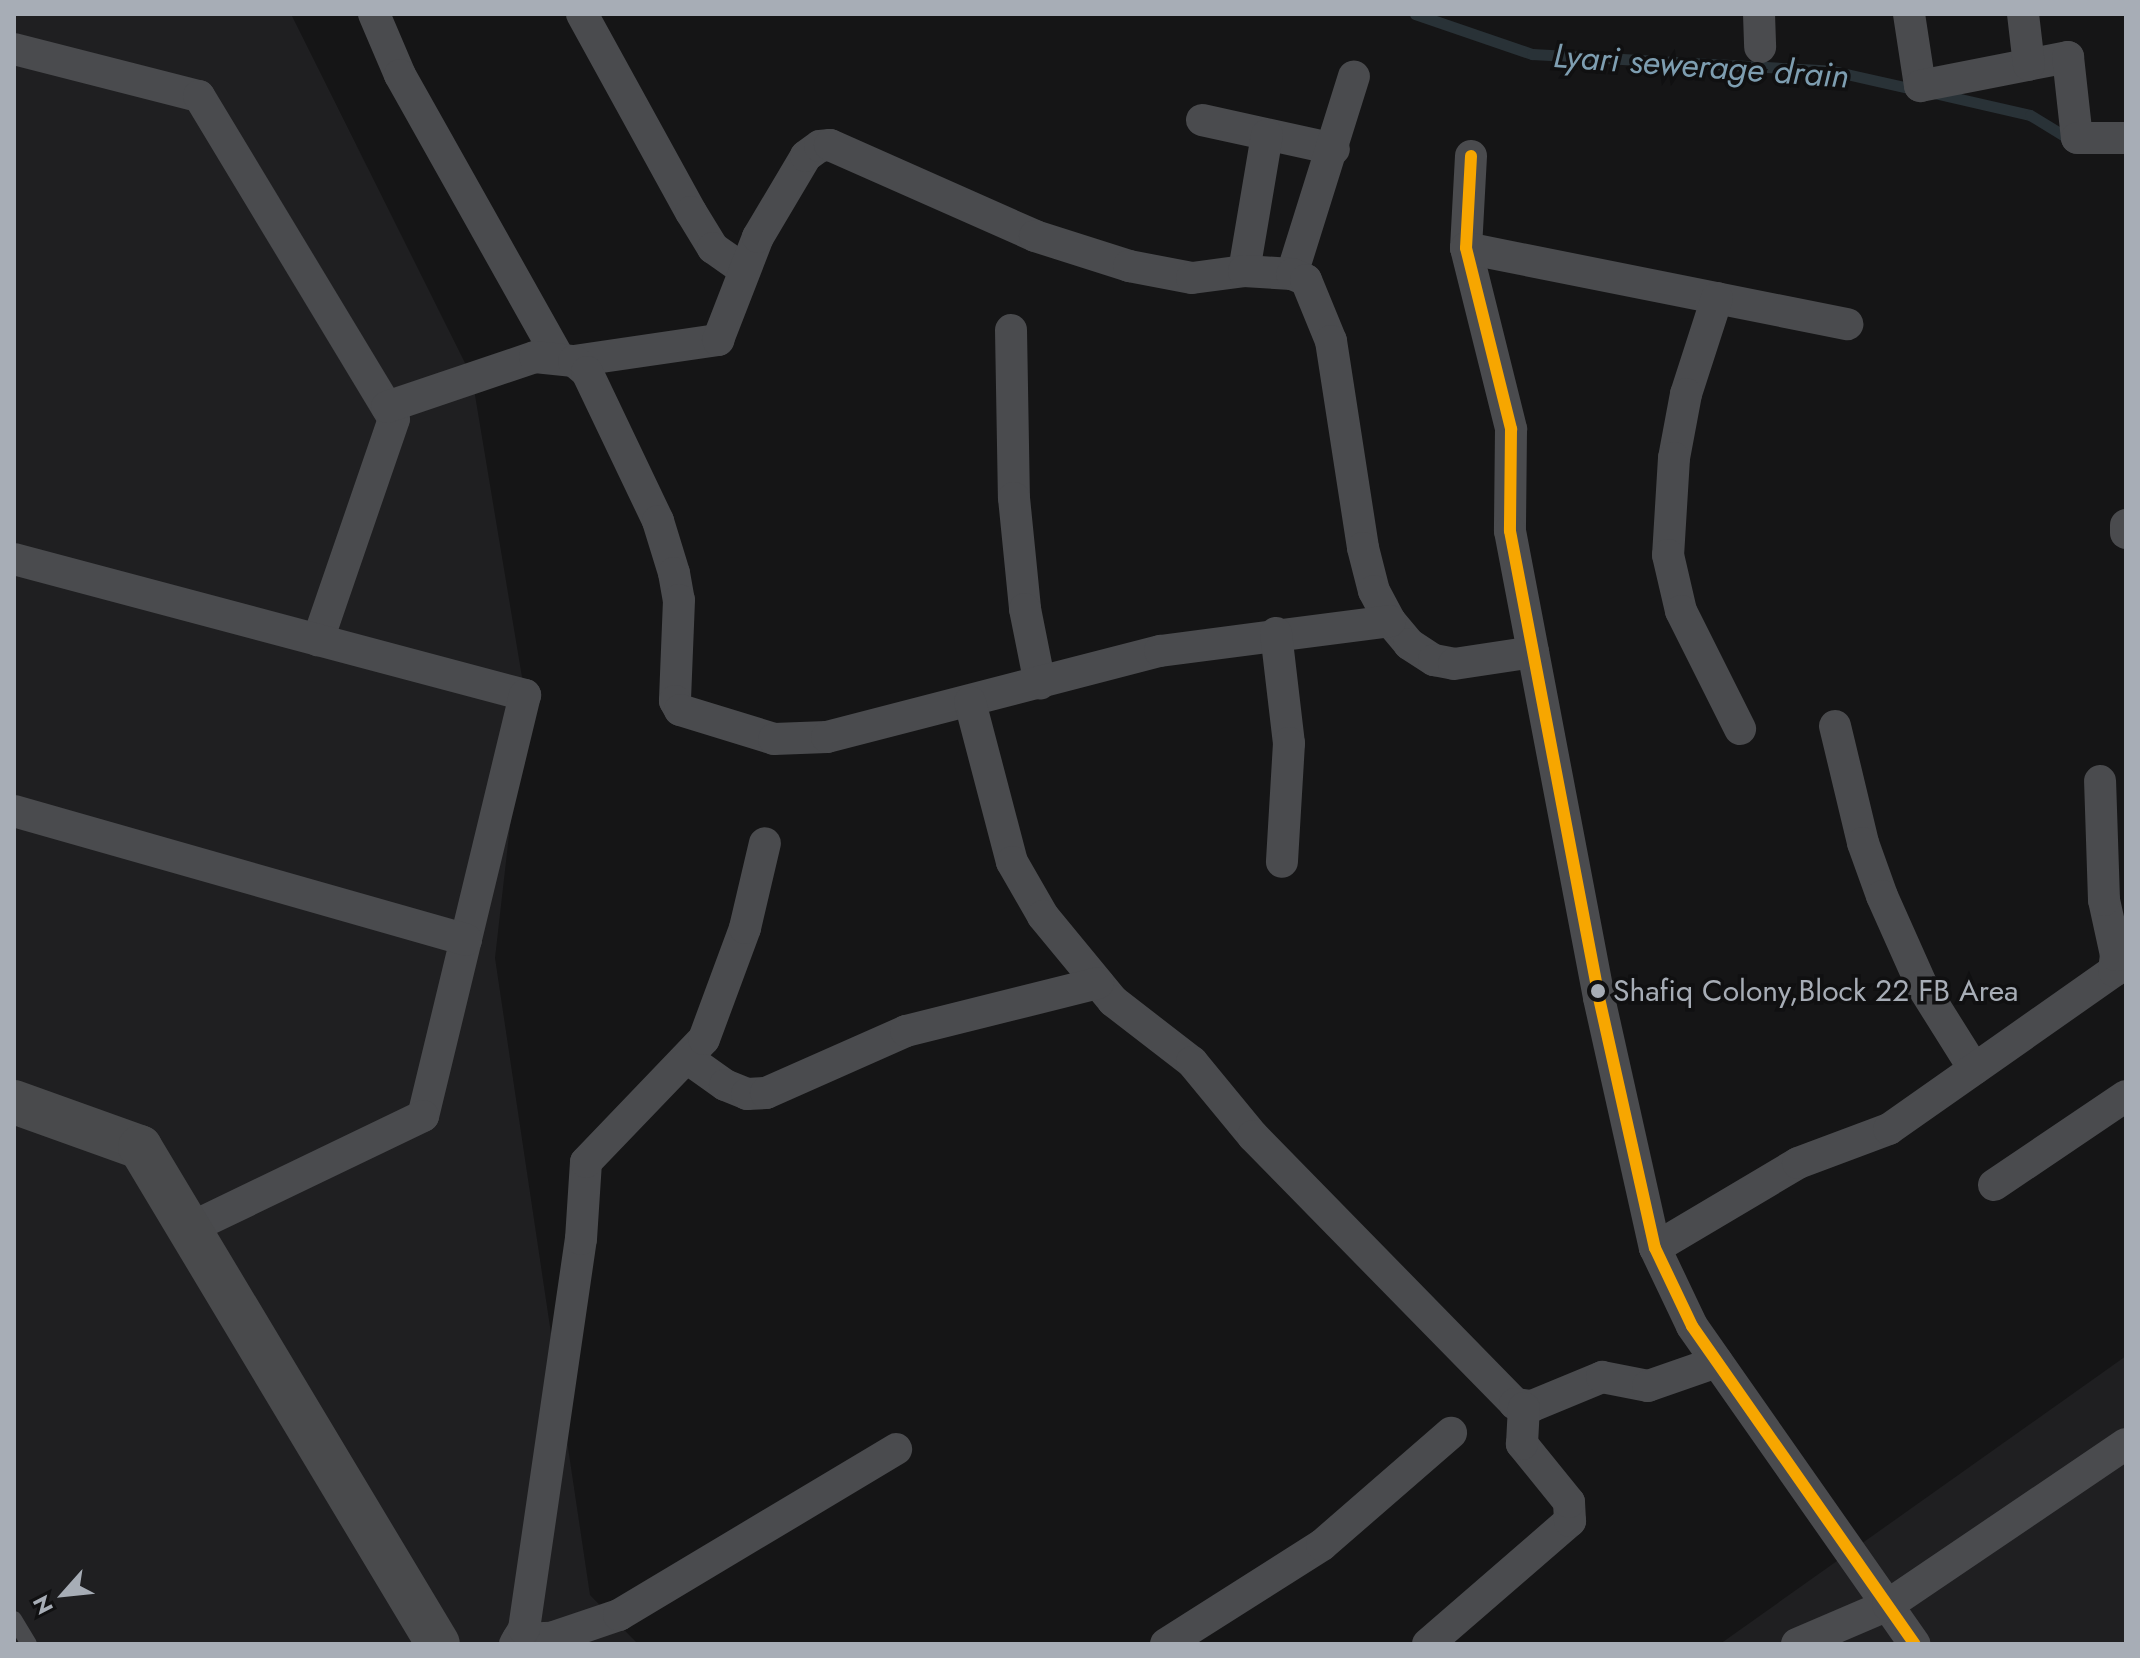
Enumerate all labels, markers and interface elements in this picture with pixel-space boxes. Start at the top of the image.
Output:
water label: Lyari sewerage drain [1552,35,1850,97]
place label: Shafiq Colony,Block 22 FB Area [1613,973,2019,1009]
marker: Shafiq Colony,Block 22 FB Area [1590,983,1606,999]
north arrow [24,1554,104,1634]
text: N [24,1590,61,1620]

